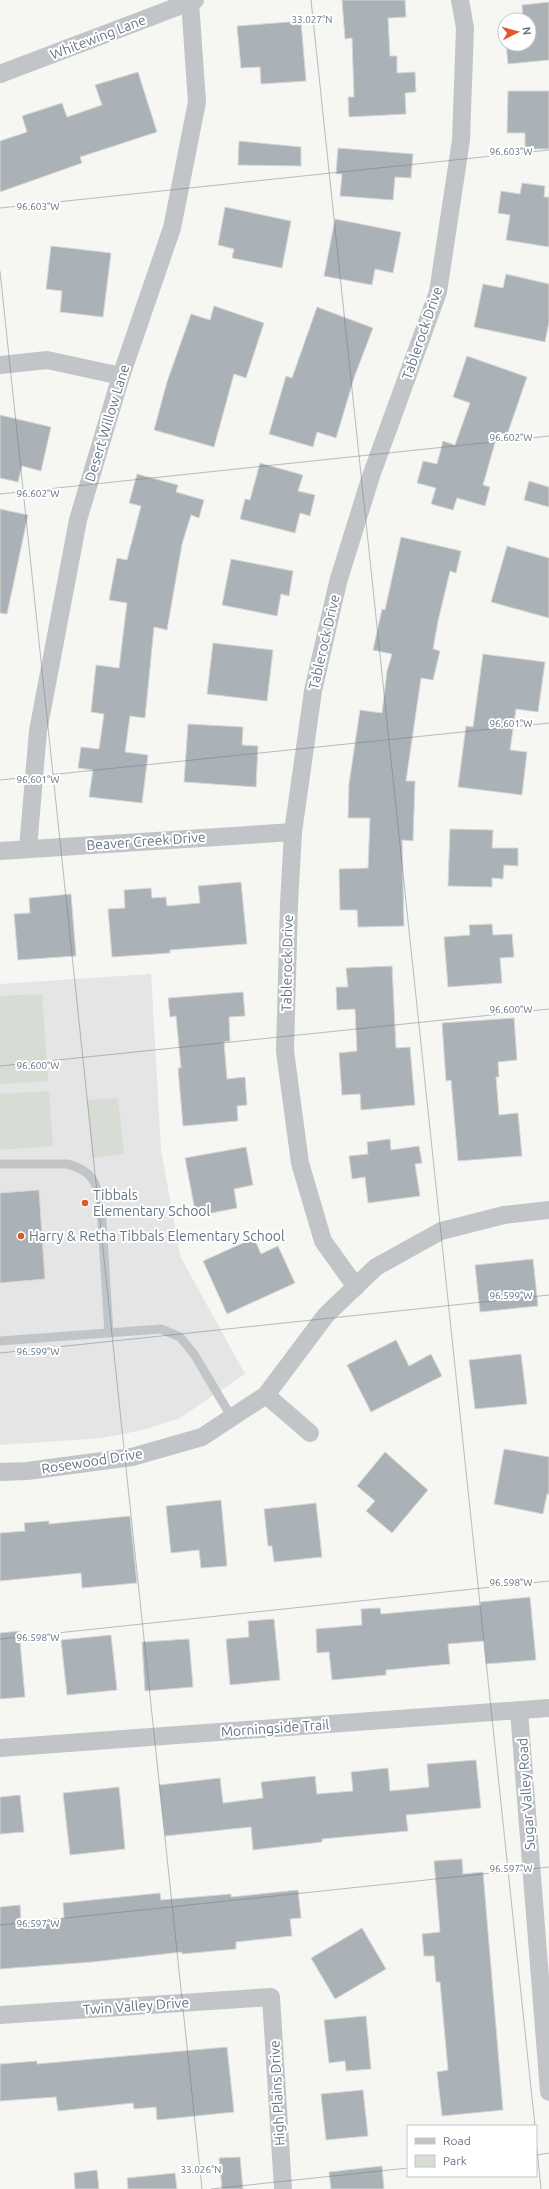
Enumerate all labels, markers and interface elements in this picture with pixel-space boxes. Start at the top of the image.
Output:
street label: Whitewing Lane [48,11,148,63]
north arrow [497,12,537,52]
text: 33.027°N [291,14,333,25]
text: N [521,26,533,36]
text: 96.603°W [489,146,533,157]
text: 96.603°W [16,201,60,212]
street label: Tablerock Drive [399,284,445,382]
street label: Desert Willow Lane [82,362,132,484]
text: 96.602°W [489,432,533,443]
text: 96.602°W [16,488,60,499]
street label: Tablerock Drive [305,593,343,691]
text: 96.601°W [489,718,533,729]
text: 96.601°W [16,774,60,785]
street label: Beaver Creek Drive [86,829,206,853]
street label: Tablerock Drive [278,914,296,1012]
text: 96.600°W [489,1004,533,1015]
text: 96.600°W [16,1060,60,1071]
place label: Tibbals Elementary School [93,1187,211,1219]
marker: Tibbals Elementary School [80,1198,90,1208]
place label: Harry & Retha Tibbals Elementary School [29,1228,285,1244]
marker: Harry & Retha Tibbals Elementary School [16,1231,26,1241]
text: 96.599°W [489,1290,533,1301]
text: 96.599°W [16,1346,60,1357]
street label: Rosewood Drive [40,1445,144,1477]
text: 96.598°W [489,1577,533,1588]
text: 96.598°W [16,1632,60,1643]
street label: Morningside Trail [220,1716,330,1740]
street label: Sugar Valley Road [514,1737,538,1851]
text: 96.597°W [489,1863,533,1874]
text: 96.597°W [16,1918,60,1929]
street label: Twin Valley Drive [82,1994,190,2018]
street label: High Plains Drive [266,2040,288,2146]
legend [407,2125,537,2177]
text: Road [443,2134,471,2147]
text: Park [443,2154,467,2167]
text: 33.026°N [180,2164,222,2175]

